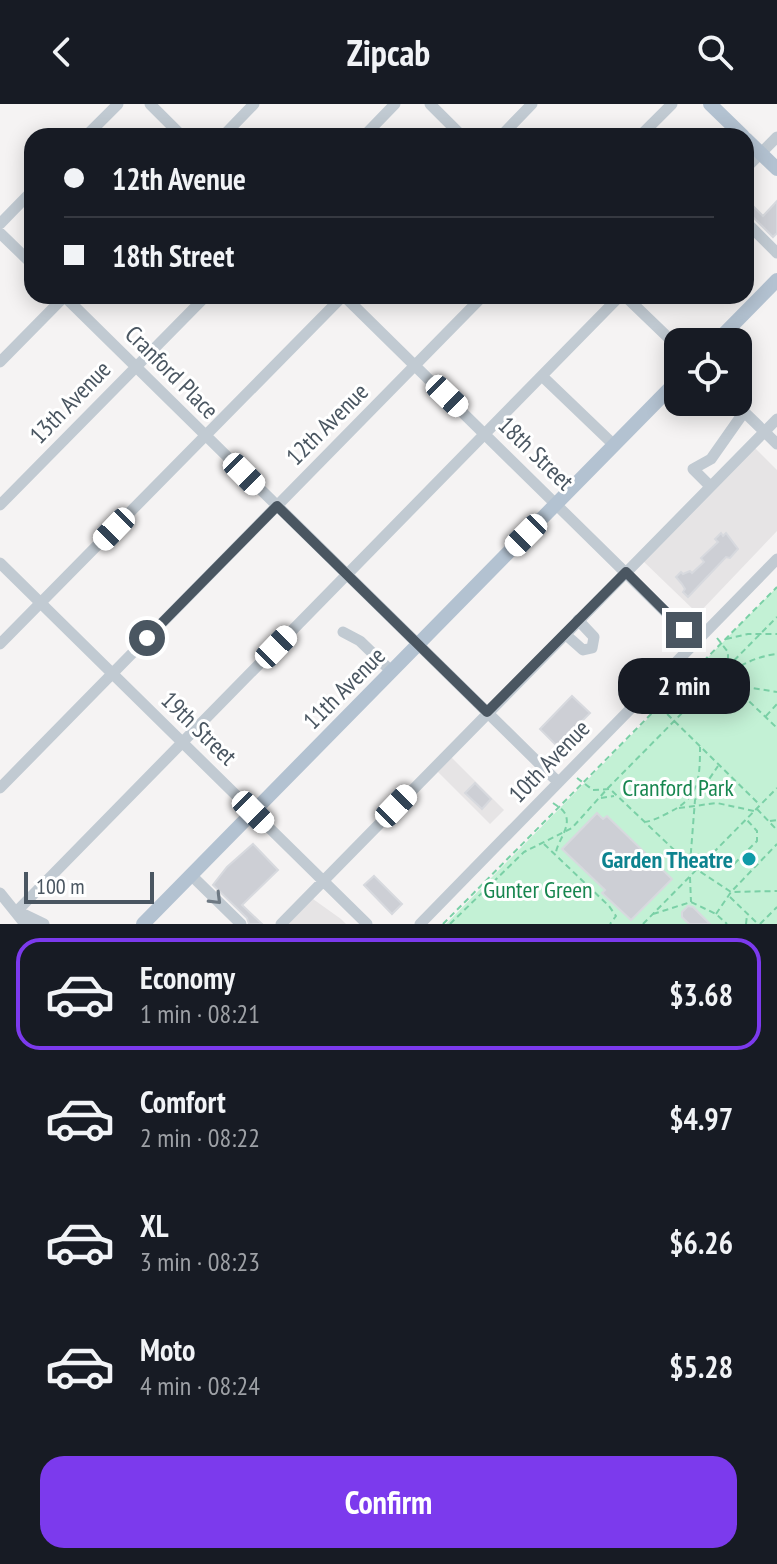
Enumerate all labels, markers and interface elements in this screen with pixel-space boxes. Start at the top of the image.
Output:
text: Zipcab [347,29,430,76]
icon: back [40,30,84,74]
icon: search [693,30,737,74]
text: 12th Avenue [112,159,246,198]
text: 18th Street [112,236,234,275]
street label: Cranford Place [119,319,225,425]
map controls [664,328,752,416]
button: locate [664,328,752,416]
street label: 13th Avenue [23,354,117,450]
car [421,371,473,421]
street label: 12th Avenue [279,376,375,472]
street label: 18th Street [492,409,581,497]
car [219,449,269,499]
car [89,503,139,555]
car [501,510,551,560]
route end [666,612,702,648]
route start [129,620,165,656]
car [251,621,301,673]
street label: 11th Avenue [296,640,392,736]
callout: 2 min [618,658,750,714]
text: 2 min [658,669,710,702]
street label: 19th Street [155,684,244,772]
street label: 10th Avenue [502,713,596,809]
park label: Cranford Park [622,772,734,803]
car [371,780,421,832]
car [228,787,278,837]
place label: Garden Theatre [601,844,733,875]
marker: Garden Theatre [740,850,758,868]
scale bar [24,868,154,904]
text: 100 m [36,872,85,900]
park label: Gunter Green [483,874,593,905]
one-way arrow [207,890,221,904]
icon: car [44,958,116,1030]
text: Economy [140,958,235,997]
text: $3.68 [669,975,733,1014]
text: 1 min · 08:21 [140,997,260,1030]
icon: car [44,1082,116,1154]
text: Comfort [140,1082,226,1121]
text: $4.97 [669,1099,733,1138]
text: 2 min · 08:22 [140,1121,260,1154]
icon: car [44,1206,116,1278]
text: XL [140,1206,169,1245]
text: $6.26 [669,1223,733,1262]
text: 3 min · 08:23 [140,1245,260,1278]
icon: car [44,1330,116,1402]
text: Moto [140,1330,195,1369]
text: $5.28 [669,1347,733,1386]
text: 4 min · 08:24 [140,1369,260,1402]
button: Confirm [40,1456,737,1548]

